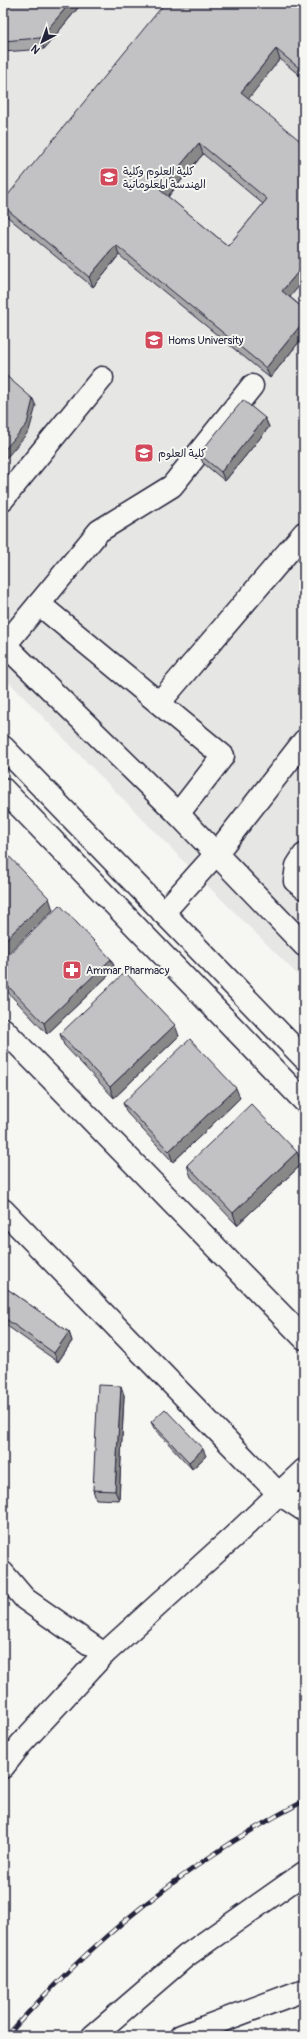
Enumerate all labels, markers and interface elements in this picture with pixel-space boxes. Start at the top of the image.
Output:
north arrow [22,22,62,62]
text: N [28,41,43,57]
place label: كلية العلوم وكلية الهندسة المعلوماتية [123,165,206,192]
school or university icon: كلية العلوم وكلية الهندسة المعلوماتية [98,166,120,188]
school or university icon: Homs University [143,329,165,351]
place label: Homs University [168,334,244,347]
school or university icon: كلية العلوم [133,442,155,464]
place label: كلية العلوم [158,447,206,462]
pharmacy icon: Ammar Pharmacy [61,959,83,981]
place label: Ammar Pharmacy [86,964,170,977]

